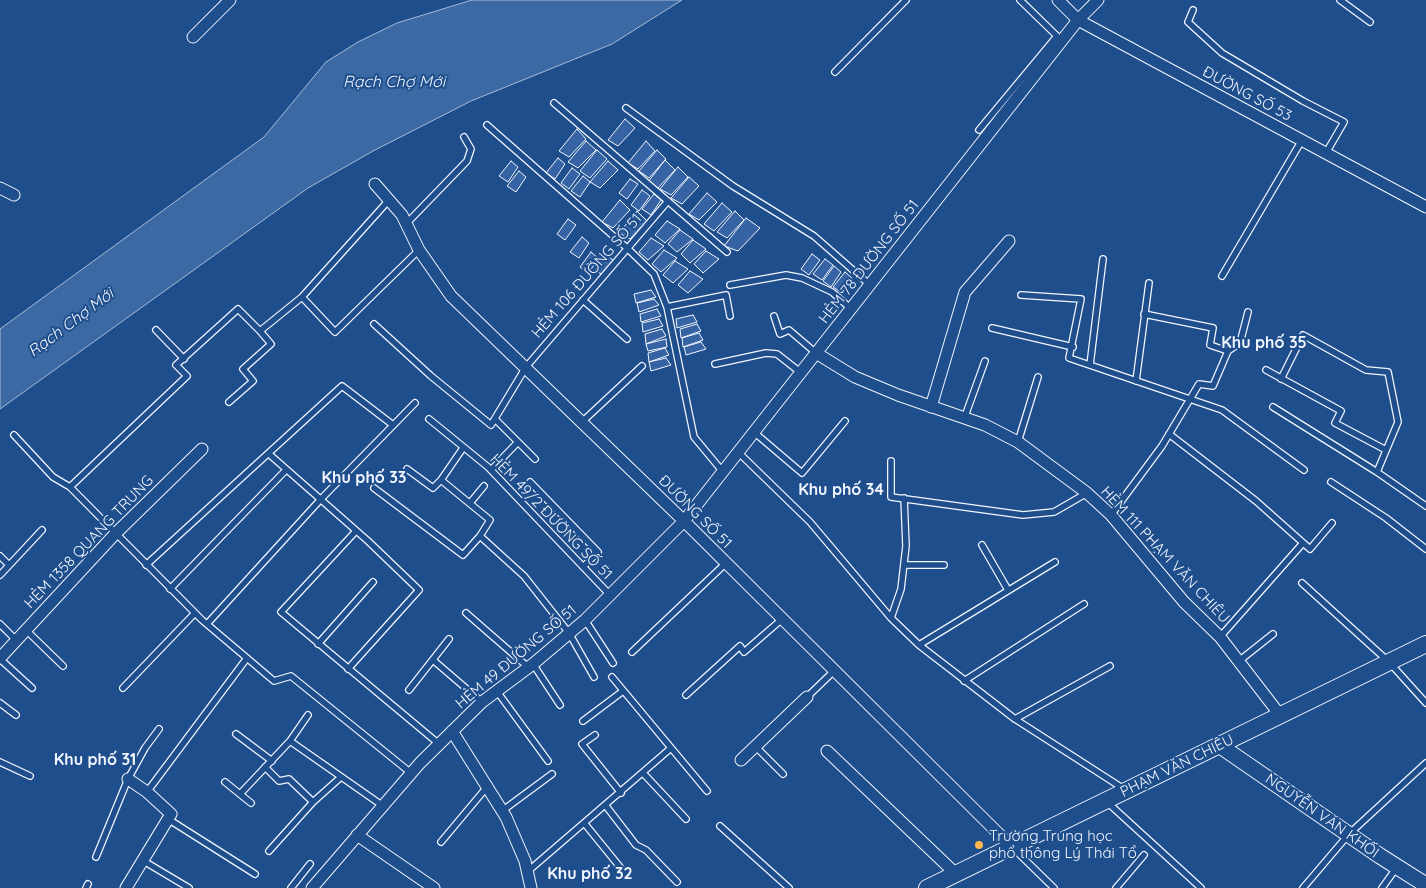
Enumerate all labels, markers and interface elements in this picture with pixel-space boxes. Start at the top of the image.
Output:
street label: ĐƯỜNG SỐ 53 [1199,63,1295,125]
water label: Rạch Chợ Mới [343,72,445,92]
street label: HẺM 78 ĐƯỜNG SỐ 51 [815,197,923,327]
street label: HẺM 106 ĐƯỜNG SỐ 51 [528,210,646,342]
water label: Rạch Chợ Mới [24,285,118,361]
district label: Khu phố 35 [1221,333,1307,353]
street label: HẺM 49/2 ĐƯỜNG SỐ 51 [486,450,616,584]
district label: Khu phố 33 [322,468,406,488]
street label: HẺM 1358 QUANG TRUNG [21,472,157,612]
street label: ĐƯỜNG SỐ 51 [655,472,735,552]
district label: Khu phố 34 [798,480,884,500]
street label: HẺM 111 PHẠM VĂN CHIÊU [1097,483,1233,627]
street label: HẺM 49 ĐƯỜNG SỐ 51 [452,601,580,713]
street label: PHẠM VĂN CHIÊU [1117,731,1237,801]
district label: Khu phố 31 [54,750,136,770]
street label: NGUYỄN VĂN KHỐI [1262,770,1382,862]
place label: Trường Trung học phổ thông Lý Thái Tổ [989,827,1137,862]
marker: Trường Trung học phổ thông Lý Thái Tổ [973,839,985,851]
district label: Khu phố 32 [547,864,633,884]

